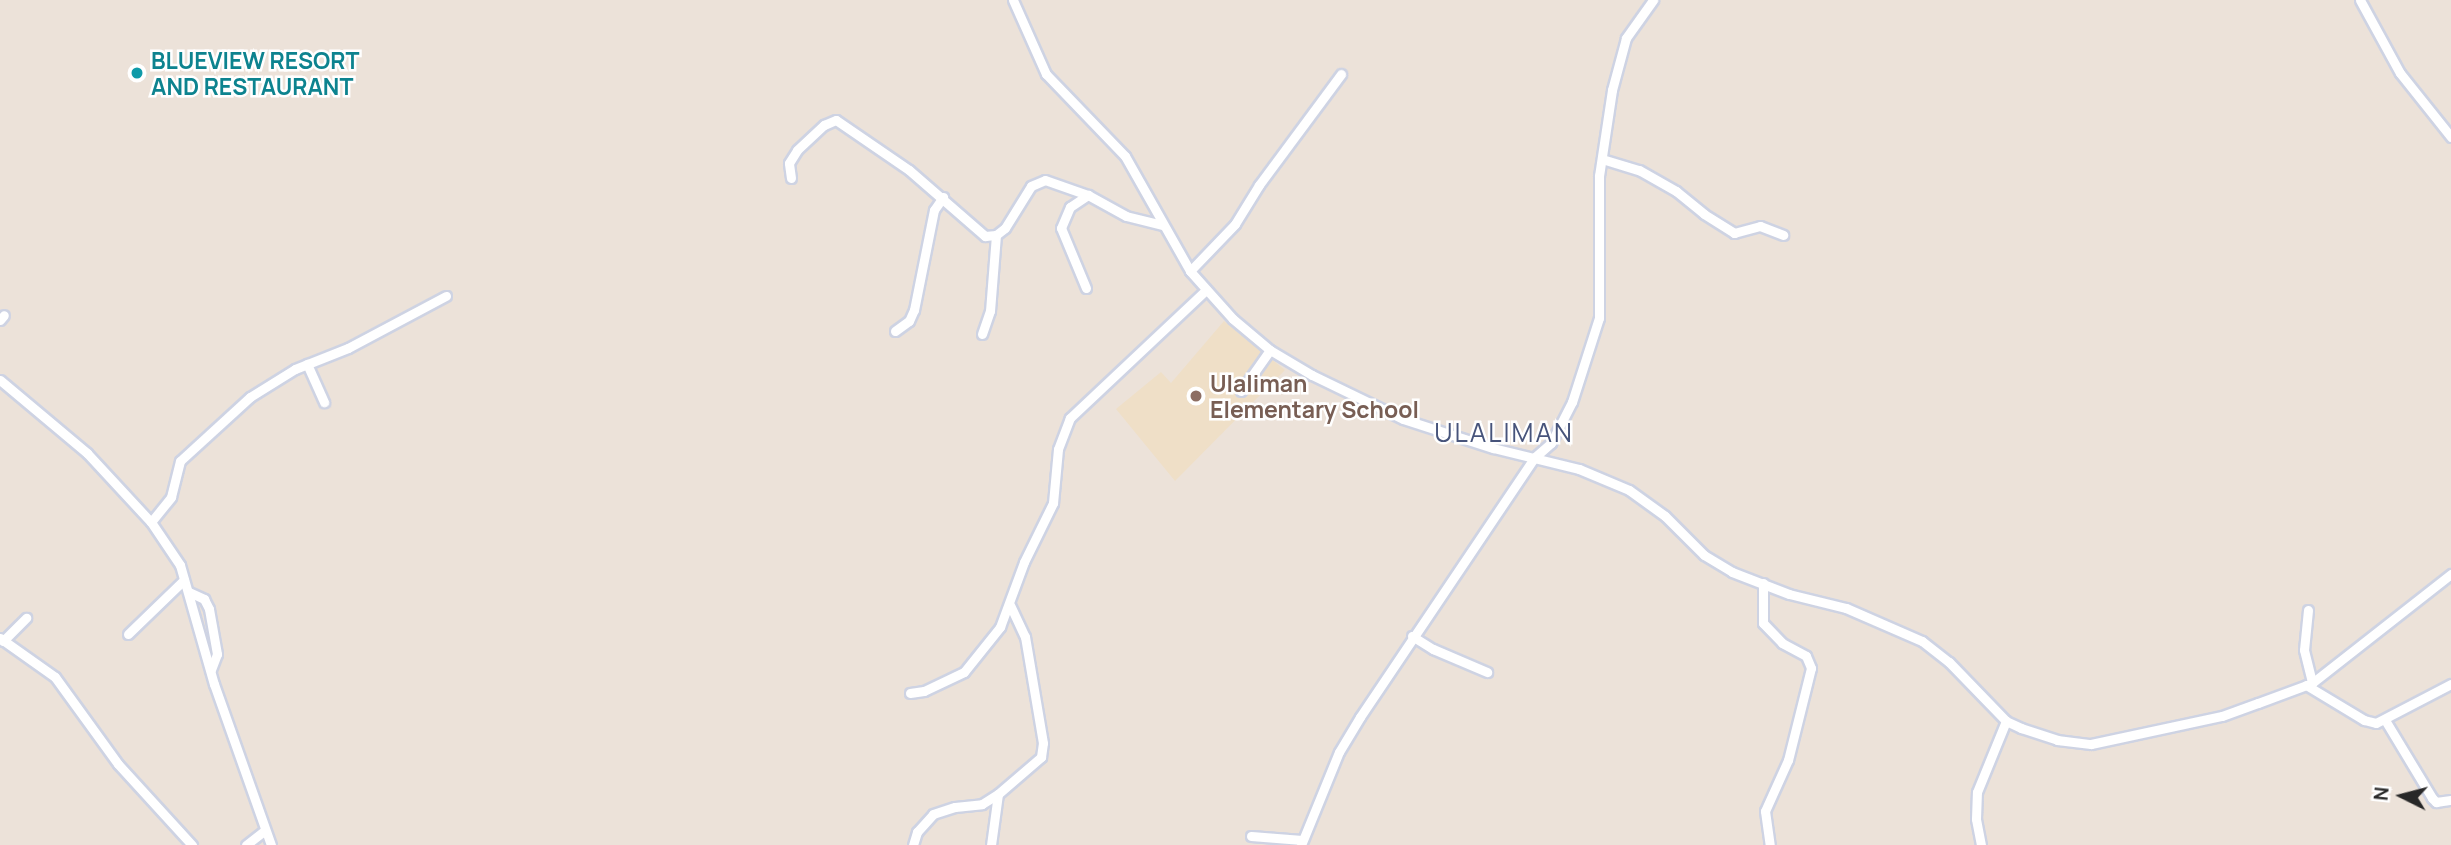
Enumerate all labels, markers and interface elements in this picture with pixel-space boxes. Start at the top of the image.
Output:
place label: BLUEVIEW RESORT AND RESTAURANT [151,46,359,100]
marker: BLUEVIEW RESORT AND RESTAURANT [129,65,145,81]
place label: Ulaliman Elementary School [1210,369,1419,423]
marker: Ulaliman Elementary School [1188,388,1204,404]
district label: ULALIMAN [1435,417,1573,449]
north arrow [2367,761,2437,831]
text: N [2367,786,2395,802]

